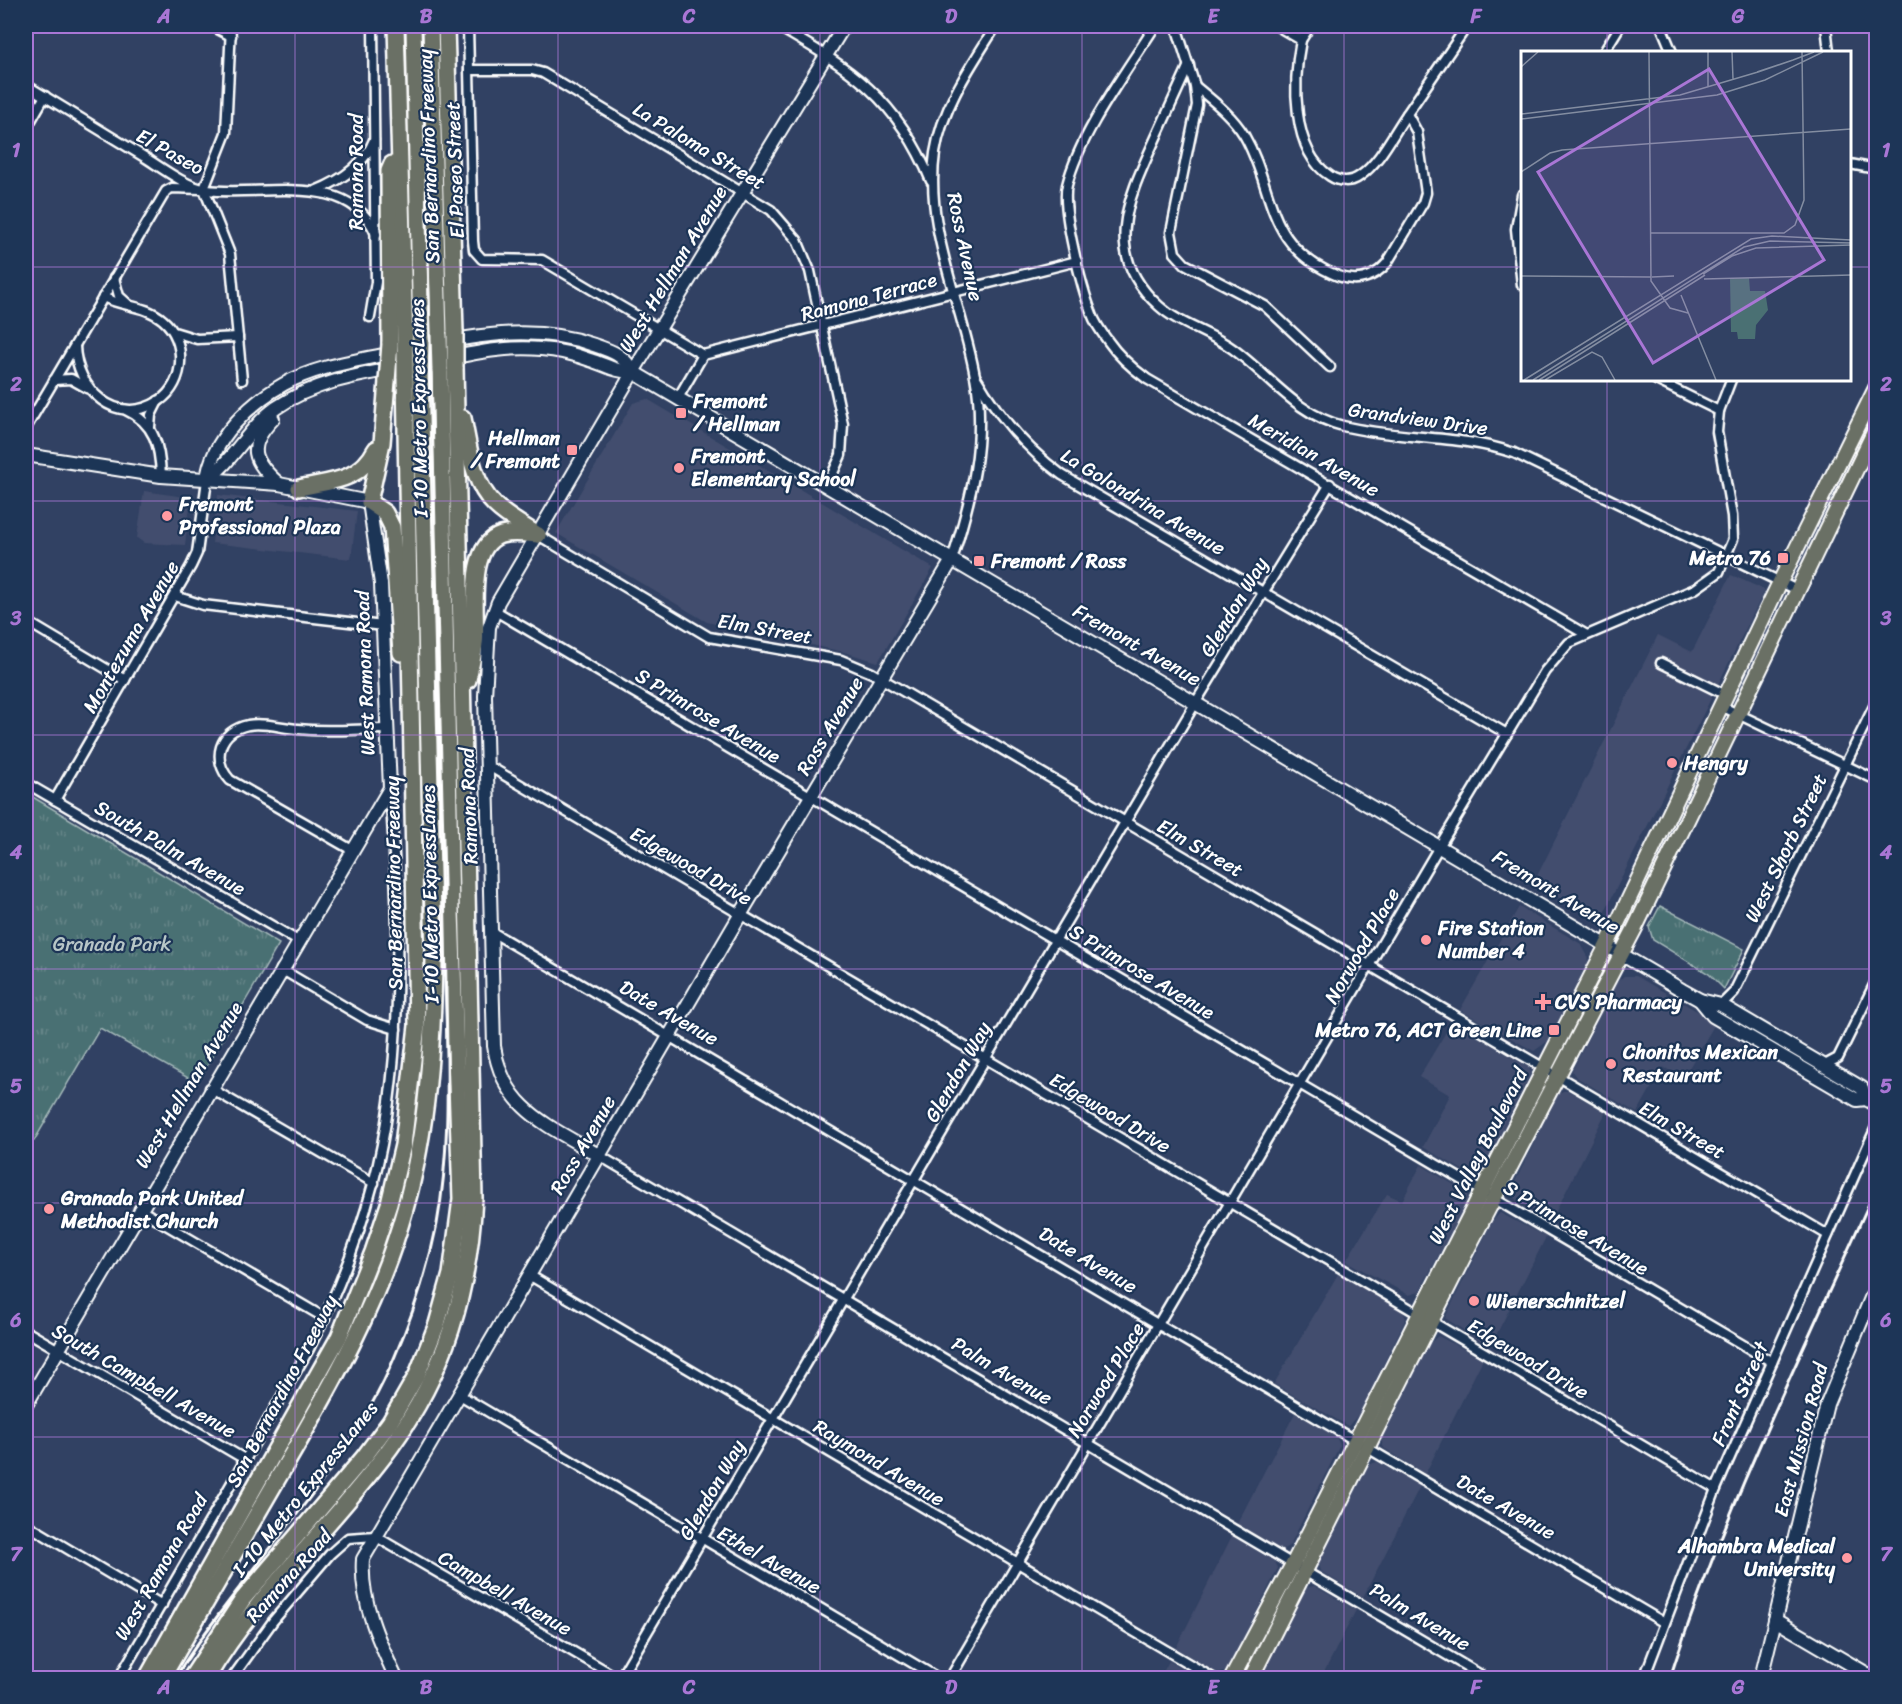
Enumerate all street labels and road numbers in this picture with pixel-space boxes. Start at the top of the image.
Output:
street label: San Bernardino Freeway [408,48,450,264]
street label: La Paloma Street [626,92,772,200]
street label: El Paseo Street [435,101,475,239]
street label: Ramona Road [339,112,374,230]
street label: El Paseo [129,119,211,185]
street label: West Hellman Avenue [609,178,737,359]
street label: Ross Avenue [936,189,994,305]
street label: Ramona Terrace [797,262,941,332]
street label: I-10 Metro ExpressLanes [400,298,438,518]
street label: Grandview Drive [1346,392,1490,446]
street label: Meridian Avenue [1242,403,1386,507]
street label: La Golondrina Avenue [1054,439,1232,565]
street label: Glendon Way [1190,550,1278,664]
street label: Montezuma Avenue [73,554,189,720]
street label: West Ramona Road [345,588,385,756]
street label: Fremont Avenue [1066,594,1208,696]
street label: Elm Street [715,603,815,655]
street label: S Primrose Avenue [628,659,788,774]
street label: Ross Avenue [787,670,873,782]
street label: Ramona Road [449,746,489,865]
street label: West Shorb Street [1735,767,1837,929]
street label: San Bernardino Freeway [375,775,413,990]
street label: I-10 Metro ExpressLanes [411,784,449,1004]
street label: South Palm Avenue [88,790,253,906]
street label: Elm Street [1150,809,1250,887]
street label: Edgewood Drive [623,817,759,915]
street label: Fremont Avenue [1485,840,1627,944]
street label: Norwood Place [1314,881,1410,1011]
street label: S Primrose Avenue [1062,915,1222,1030]
street label: Date Avenue [613,970,725,1056]
street label: West Hellman Avenue [125,994,253,1175]
street label: Glendon Way [915,1014,1001,1129]
street label: West Valley Boulevard [1418,1060,1538,1251]
street label: Edgewood Drive [1042,1063,1178,1163]
street label: Ross Avenue [540,1088,626,1202]
street label: Elm Street [1632,1091,1732,1169]
street label: S Primrose Avenue [1496,1171,1656,1286]
street label: Date Avenue [1032,1217,1144,1303]
street label: San Bernardino Freeway [216,1287,348,1494]
street label: Edgewood Drive [1460,1309,1596,1409]
street label: South Campbell Avenue [45,1314,243,1448]
street label: Norwood Place [1058,1315,1154,1445]
street label: Palm Avenue [945,1327,1059,1415]
street label: Front Street [1701,1335,1779,1452]
street label: East Mission Road [1764,1358,1839,1521]
street label: I-10 Metro ExpressLanes [222,1393,388,1586]
street label: Raymond Avenue [806,1410,952,1516]
street label: Glendon Way [669,1432,755,1547]
street label: Date Avenue [1450,1464,1562,1550]
street label: West Ramona Road [105,1485,218,1647]
street label: Ethel Avenue [710,1516,828,1604]
street label: Ramona Road [237,1520,342,1631]
street label: Campbell Avenue [431,1540,579,1646]
street label: Palm Avenue [1363,1573,1477,1661]

